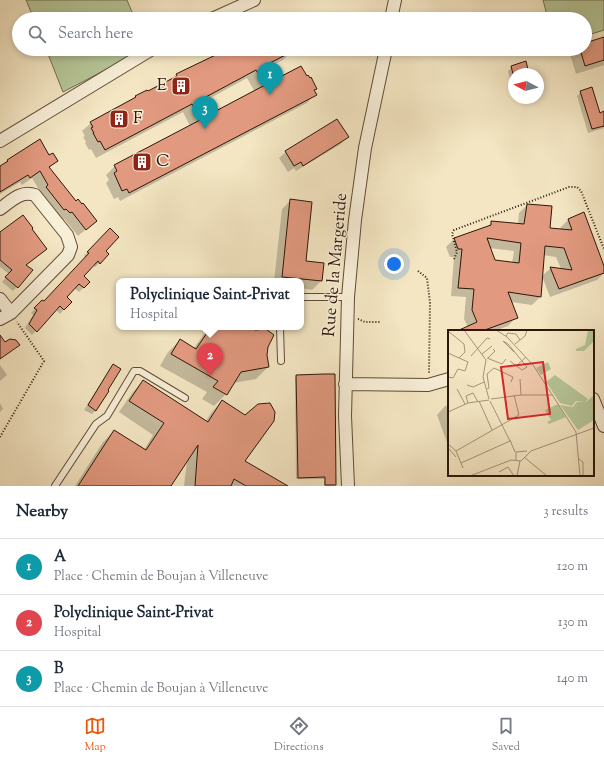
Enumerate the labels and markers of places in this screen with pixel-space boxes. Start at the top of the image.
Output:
pin: 1 [257,62,283,95]
place label: E [157,74,167,98]
building icon: E [170,75,192,97]
pin: 3 [192,96,218,129]
place label: F [133,107,143,131]
building icon: F [108,108,130,130]
place label: C [156,150,170,174]
building icon: C [131,151,153,173]
pin: 2 [197,343,223,376]

